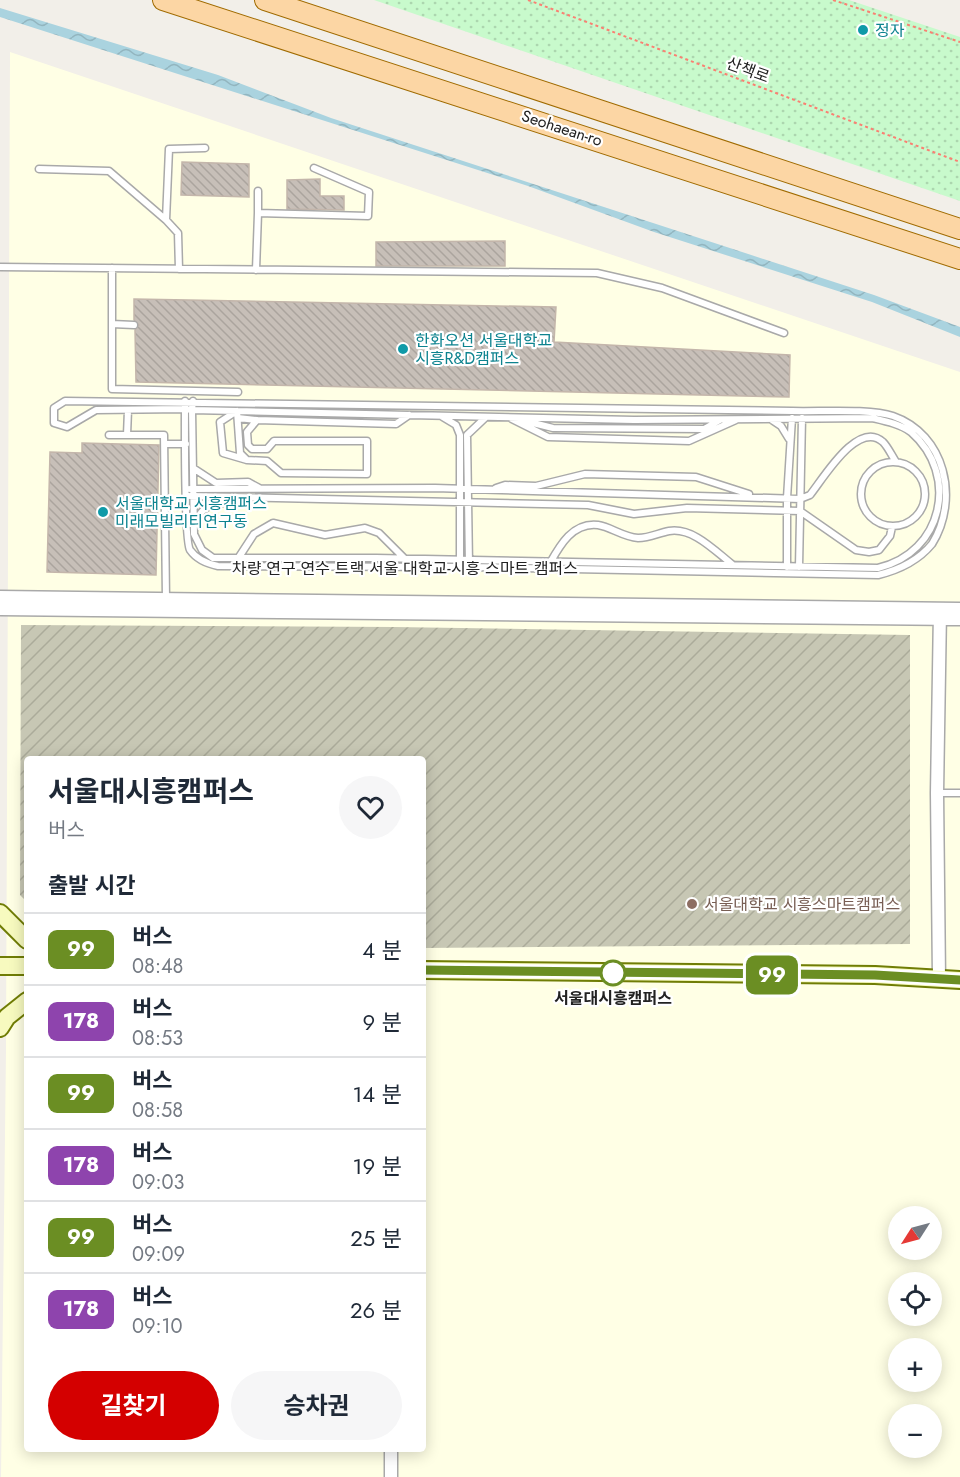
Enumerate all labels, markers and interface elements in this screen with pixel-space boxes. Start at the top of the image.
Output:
place label: 정자 [875,19,905,42]
marker: 정자 [856,23,870,37]
street label: 산책로 [723,52,773,88]
street label: Seohaean-ro [519,104,606,152]
place label: 한화오션 서울대학교 시흥R&D캠퍼스 [415,329,552,370]
marker: 한화오션 서울대학교 시흥R&D캠퍼스 [396,342,410,356]
place label: 서울대학교 시흥캠퍼스 미래모빌리티연구동 [115,492,267,533]
marker: 서울대학교 시흥캠퍼스 미래모빌리티연구동 [96,505,110,519]
street label: 차량 연구 연수 트랙 서울 대학교-시흥 스마트 캠퍼스 [232,557,578,580]
text: 서울대시흥캠퍼스 [48,771,254,812]
button: heart [339,776,402,839]
text: 버스 [48,816,85,845]
text: 출발 시간 [48,869,136,901]
place label: 서울대학교 시흥스마트캠퍼스 [704,893,900,916]
marker: 서울대학교 시흥스마트캠퍼스 [685,897,699,911]
text: 버스 [132,920,172,952]
text: 99 [67,934,95,964]
text: 4 분 [362,934,402,966]
text: 08:48 [132,952,184,981]
line badge: 99 [745,956,799,994]
marker: 서울대시흥캠퍼스 [600,960,626,986]
text: 99 [758,960,786,990]
place label: 서울대시흥캠퍼스 [554,987,672,1010]
text: 버스 [132,992,172,1024]
text: 178 [63,1006,99,1036]
text: 9 분 [362,1006,402,1038]
text: 08:53 [132,1024,183,1053]
text: 버스 [132,1064,172,1096]
text: 99 [67,1078,95,1108]
text: 14 분 [352,1078,402,1110]
text: 08:58 [132,1096,183,1125]
text: 버스 [132,1136,172,1168]
text: 178 [63,1150,99,1180]
text: 19 분 [353,1150,402,1182]
text: 09:03 [132,1168,184,1197]
north arrow [888,1206,942,1260]
map controls [888,1206,942,1458]
text: 버스 [132,1208,172,1240]
text: 99 [67,1222,95,1252]
text: 25 분 [350,1222,402,1254]
text: 09:09 [132,1240,185,1269]
button: locate [888,1272,942,1326]
text: 버스 [132,1280,172,1312]
text: 178 [63,1294,99,1324]
text: 26 분 [350,1294,402,1326]
text: 09:10 [132,1312,183,1341]
button: + [888,1338,942,1392]
button: 길찾기 [48,1371,219,1440]
button: 승차권 [231,1371,402,1440]
button: − [888,1404,942,1458]

